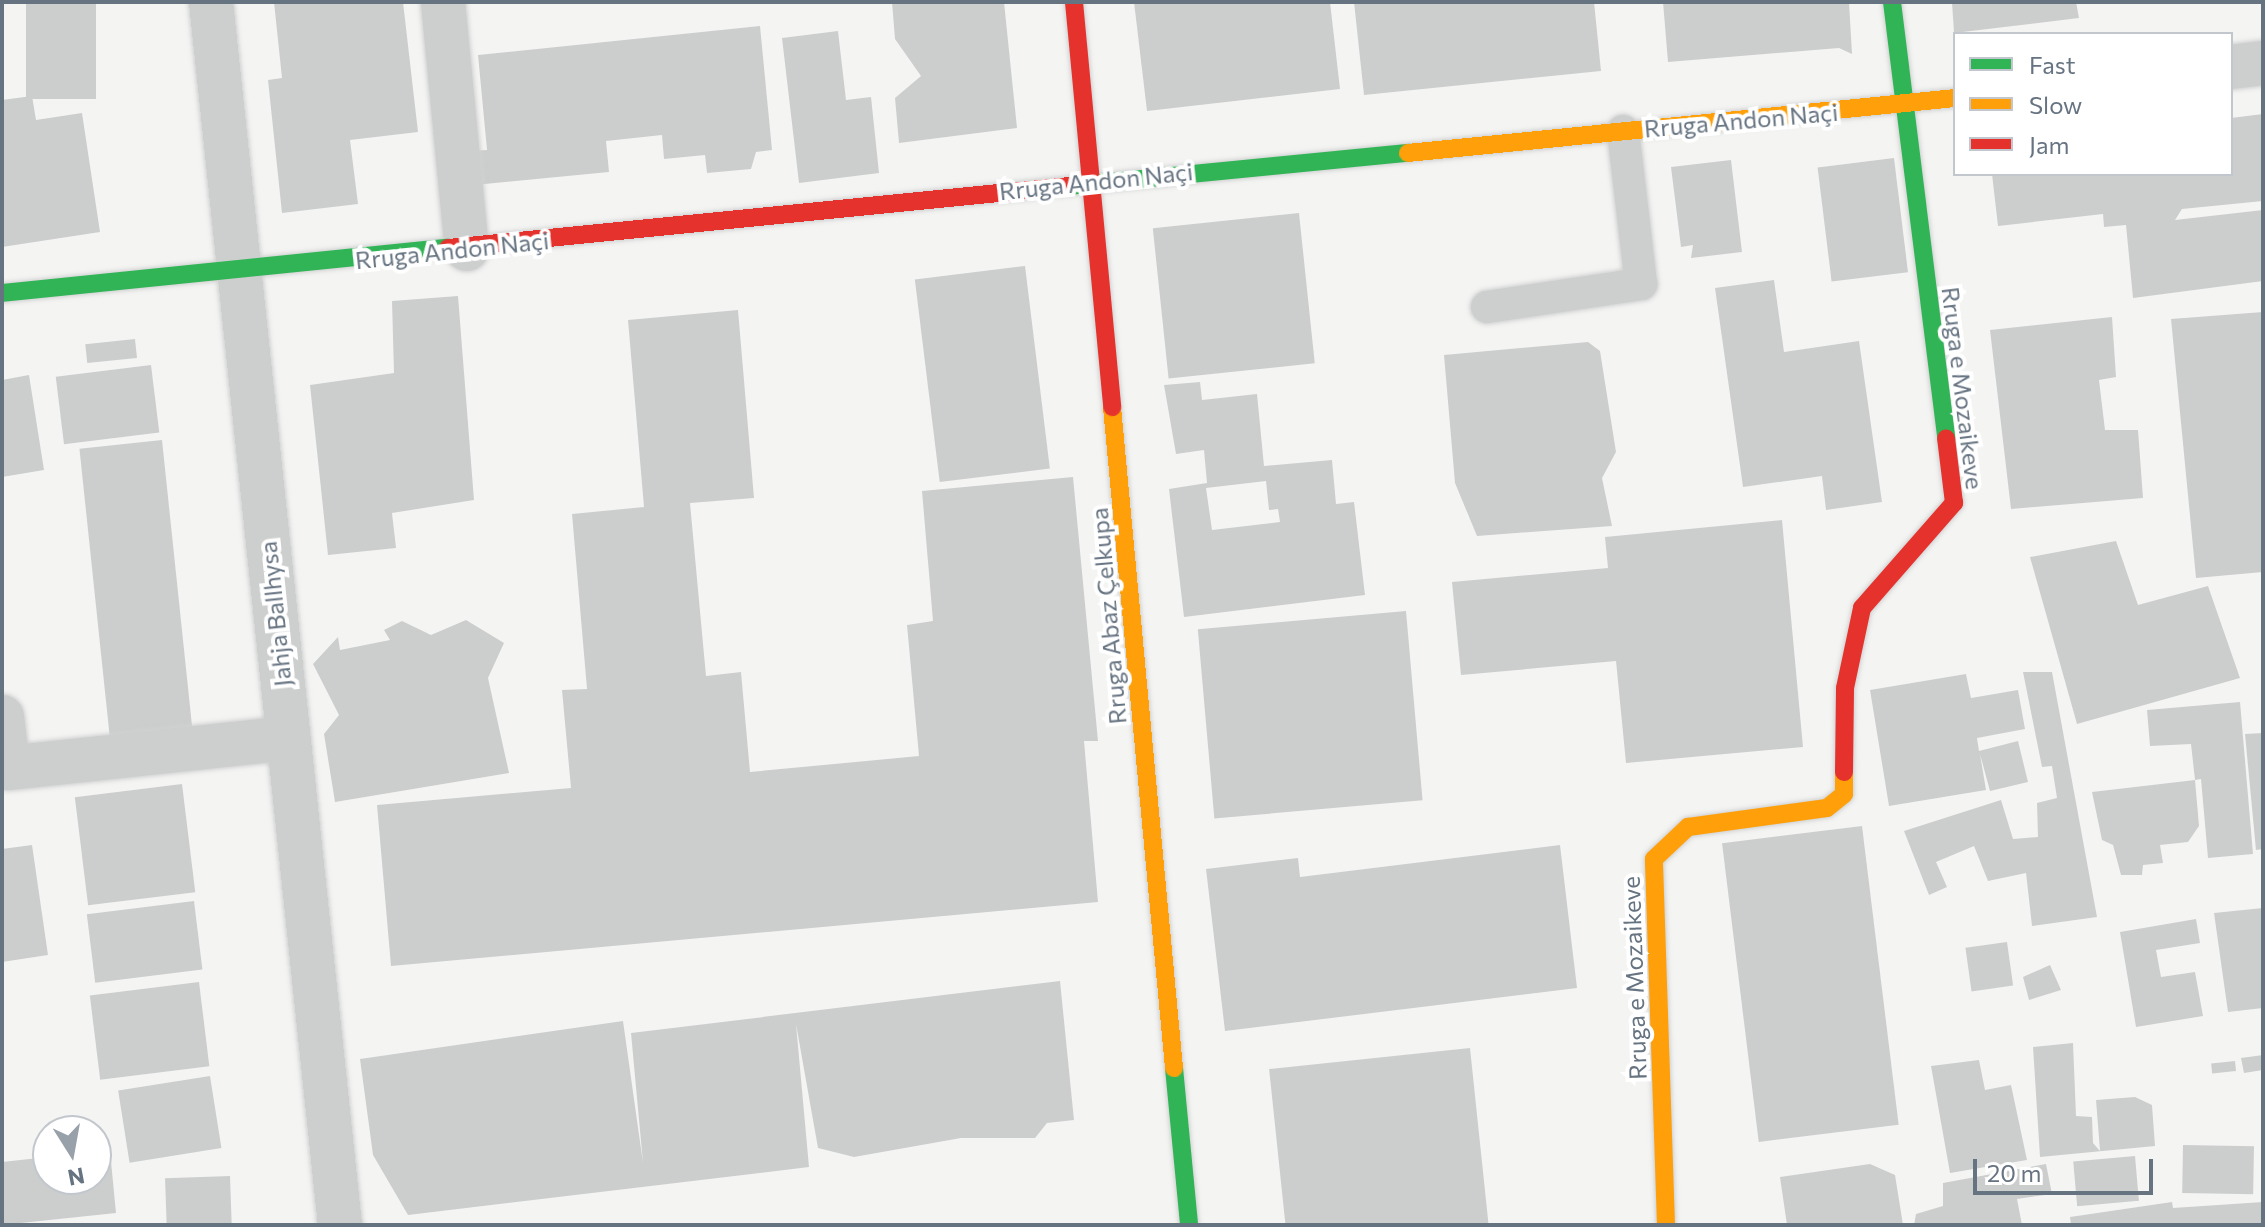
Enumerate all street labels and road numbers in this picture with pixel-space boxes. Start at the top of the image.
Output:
street label: Rruga Andon Naçi [1643,97,1839,143]
street label: Rruga Andon Naçi [998,157,1194,205]
street label: Rruga Andon Naçi [354,226,550,274]
street label: Rruga e Mozaikeve [1936,285,1990,491]
street label: Rruga Abaz Çelkupa [1084,507,1132,725]
street label: Jahja Ballhysa [253,540,297,688]
street label: Rruga e Mozaikeve [1616,876,1652,1080]

